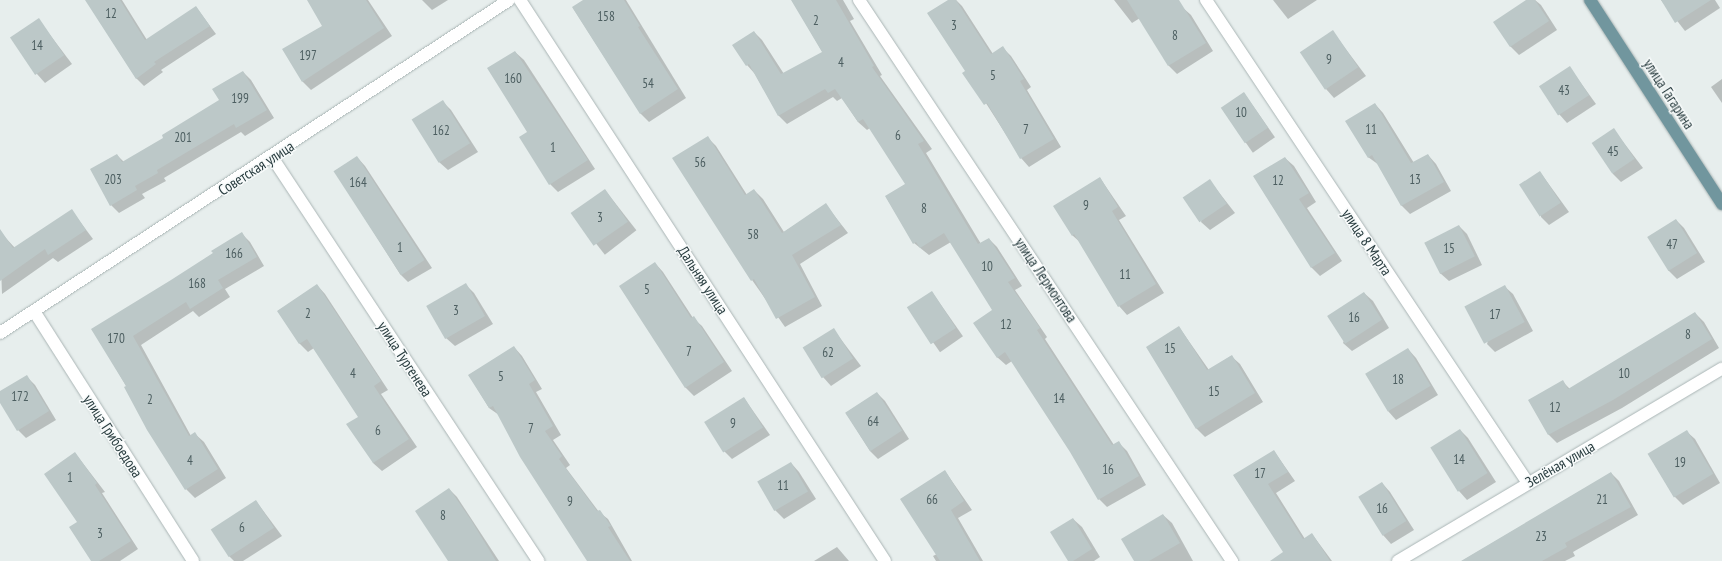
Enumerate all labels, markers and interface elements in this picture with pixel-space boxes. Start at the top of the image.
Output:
house number: 12 [105,6,117,22]
house number: 158 [597,9,615,25]
house number: 2 [813,13,819,29]
house number: 3 [951,18,957,34]
house number: 8 [1172,28,1178,44]
house number: 14 [31,38,43,54]
house number: 197 [299,48,317,64]
house number: 9 [1326,52,1332,68]
house number: 4 [838,55,844,71]
street label: улица Гагарина [1640,56,1698,132]
house number: 5 [990,68,996,84]
house number: 160 [504,71,522,87]
house number: 54 [642,76,654,92]
house number: 43 [1558,83,1570,99]
house number: 199 [231,91,249,107]
house number: 10 [1235,105,1247,121]
house number: 7 [1023,122,1029,138]
house number: 11 [1365,122,1377,138]
house number: 162 [432,123,450,139]
house number: 6 [895,128,901,144]
house number: 201 [174,130,192,146]
street label: Советская улица [215,137,297,199]
house number: 1 [550,140,556,156]
house number: 45 [1607,144,1619,160]
house number: 56 [694,155,706,171]
house number: 203 [104,172,122,188]
house number: 13 [1409,172,1421,188]
house number: 12 [1272,173,1284,189]
house number: 164 [349,175,367,191]
house number: 9 [1083,198,1089,214]
house number: 8 [921,201,927,217]
street label: улица 8 Марта [1338,205,1396,279]
house number: 3 [597,210,603,226]
house number: 58 [747,227,759,243]
street label: улица Лермонтова [1011,234,1081,326]
house number: 47 [1666,237,1678,253]
house number: 1 [397,240,403,256]
house number: 15 [1443,241,1455,257]
street label: Дальняя улица [674,242,732,318]
house number: 166 [225,246,243,262]
house number: 10 [981,259,993,275]
house number: 11 [1119,267,1131,283]
house number: 168 [188,276,206,292]
house number: 5 [644,282,650,298]
house number: 3 [453,303,459,319]
house number: 2 [305,306,311,322]
house number: 17 [1489,307,1501,323]
house number: 16 [1348,310,1360,326]
house number: 12 [1000,317,1012,333]
street label: улица Тургенева [374,318,436,400]
house number: 8 [1685,327,1691,343]
house number: 170 [107,331,125,347]
house number: 15 [1164,341,1176,357]
house number: 7 [686,344,692,360]
house number: 62 [822,345,834,361]
house number: 4 [350,366,356,382]
house number: 10 [1618,366,1630,382]
house number: 5 [498,369,504,385]
house number: 18 [1392,372,1404,388]
house number: 15 [1208,384,1220,400]
house number: 172 [11,389,29,405]
street label: улица Грибоедова [80,391,146,481]
house number: 14 [1053,391,1065,407]
house number: 2 [147,392,153,408]
house number: 12 [1549,400,1561,416]
house number: 64 [867,414,879,430]
house number: 9 [730,416,736,432]
house number: 7 [528,421,534,437]
house number: 6 [375,423,381,439]
street label: Зелёная улица [1522,437,1598,491]
house number: 14 [1453,452,1465,468]
house number: 4 [187,453,193,469]
house number: 19 [1674,455,1686,471]
house number: 16 [1102,462,1114,478]
house number: 17 [1254,466,1266,482]
house number: 1 [67,470,73,486]
house number: 11 [777,478,789,494]
house number: 66 [926,492,938,508]
house number: 21 [1596,492,1608,508]
house number: 9 [567,494,573,510]
house number: 16 [1376,501,1388,517]
house number: 8 [440,508,446,524]
house number: 6 [239,520,245,536]
house number: 3 [97,526,103,542]
house number: 23 [1535,529,1547,545]

